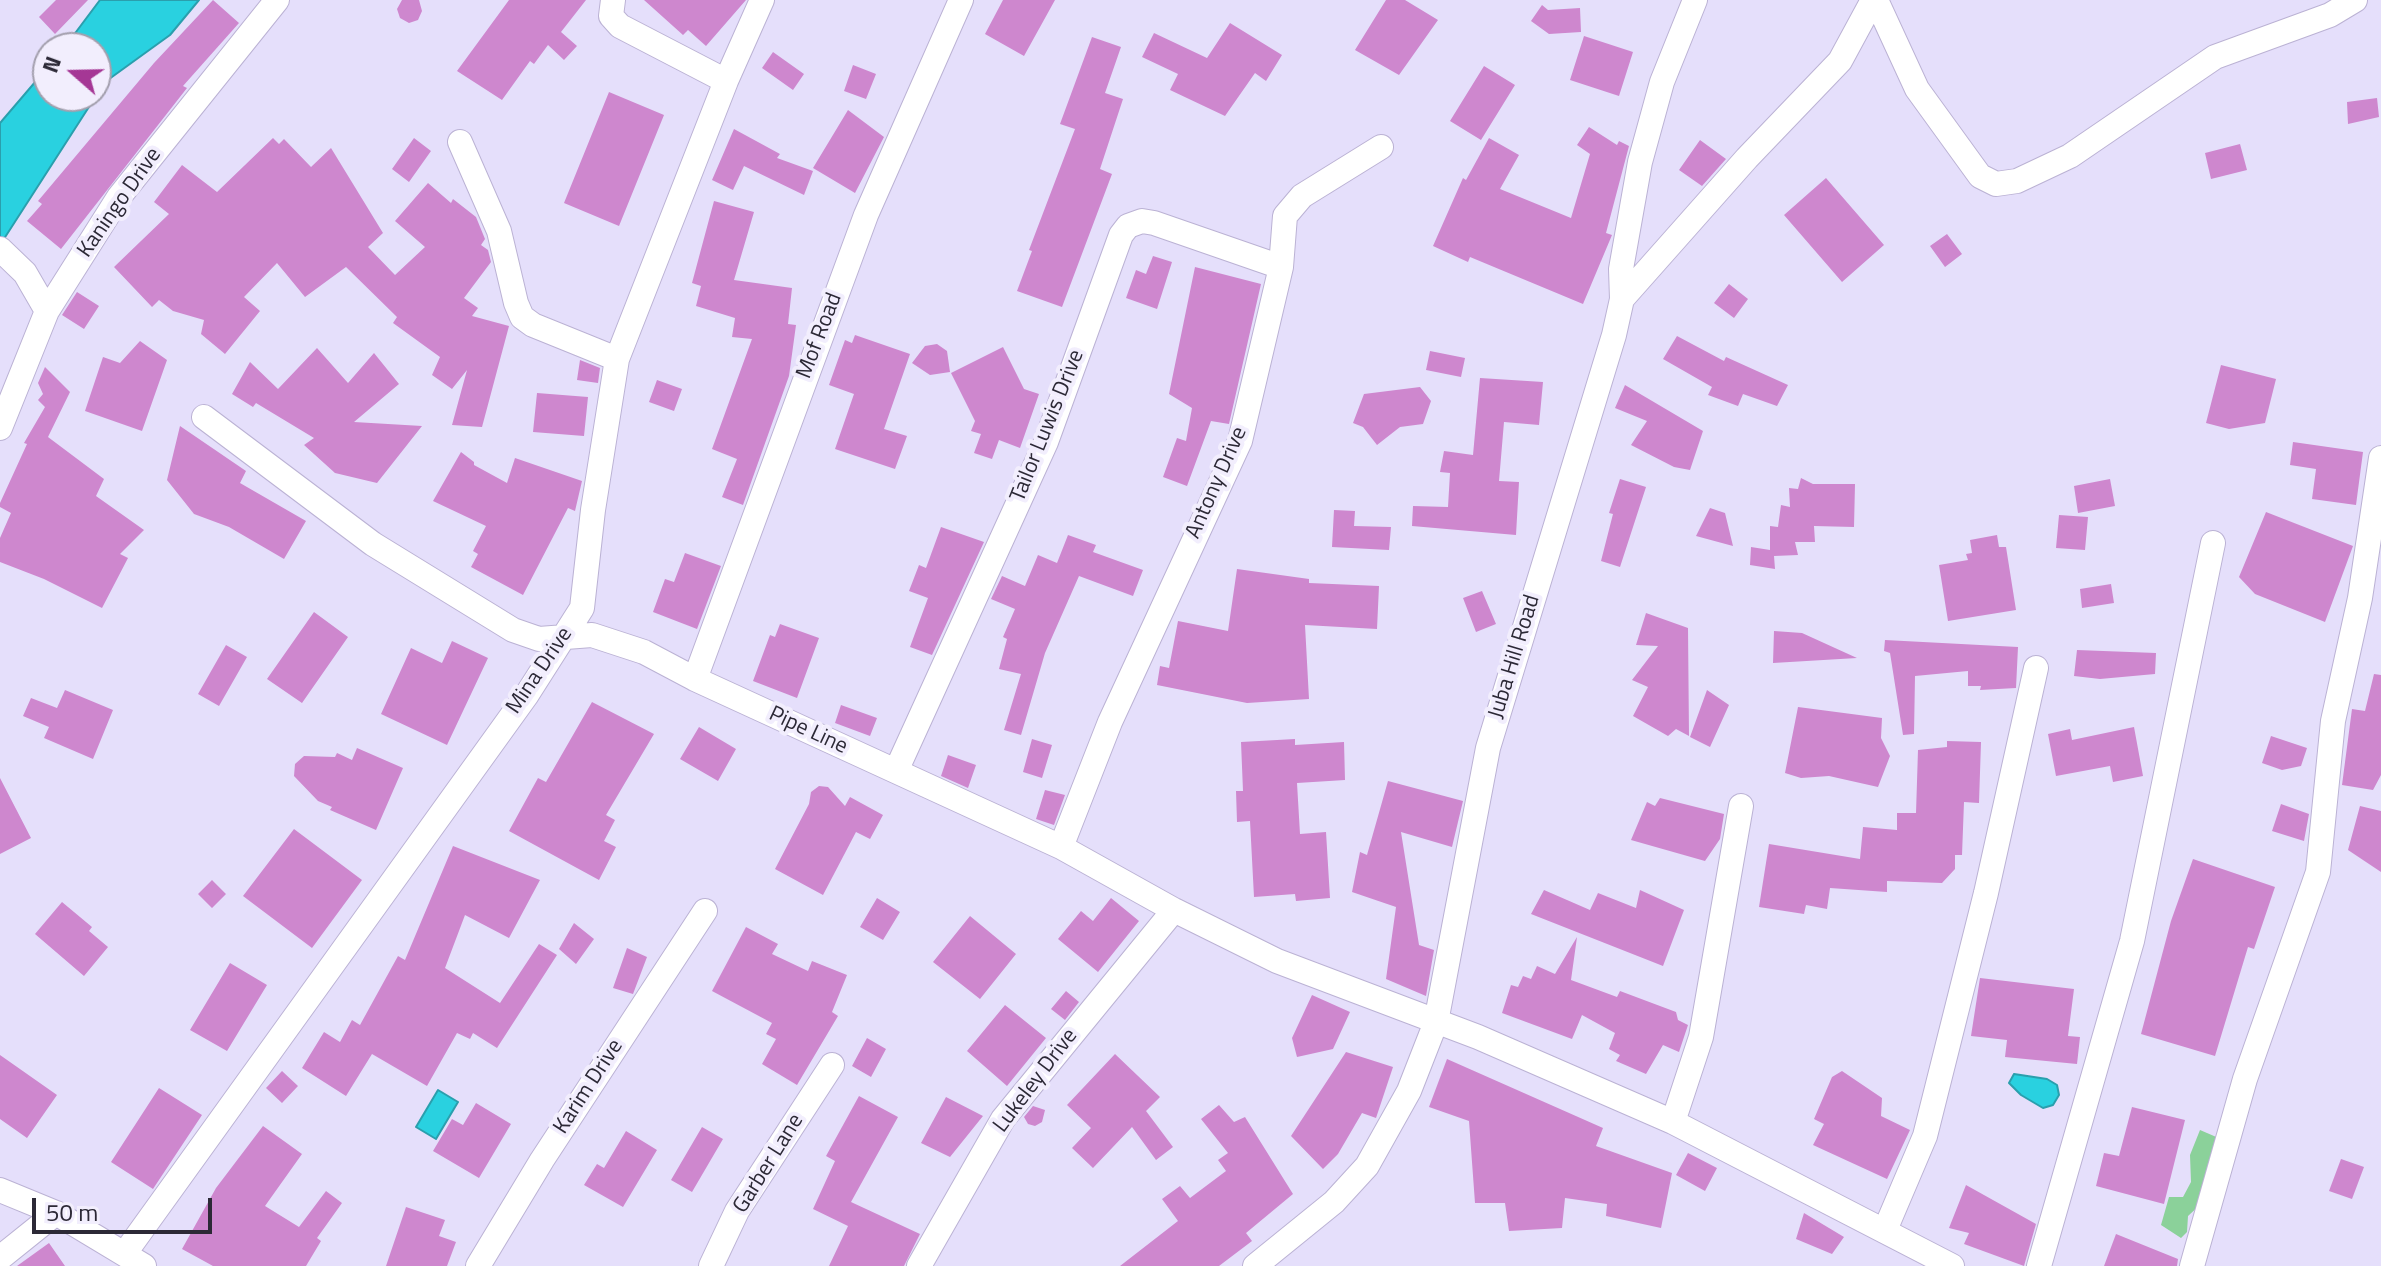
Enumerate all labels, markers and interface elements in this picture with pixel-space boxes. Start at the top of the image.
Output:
north arrow [32,32,112,112]
text: N [33,51,70,77]
street label: Kaningo Drive [73,143,167,263]
street label: Mof Road [792,289,848,383]
street label: Tailor Luwis Drive [1006,346,1090,506]
street label: Antony Drive [1181,423,1253,543]
street label: Juba Hill Road [1484,592,1546,722]
street label: Mina Drive [501,623,579,719]
street label: Pipe Line [764,701,852,761]
street label: Lukeley Drive [988,1024,1084,1138]
street label: Karim Drive [549,1035,629,1139]
street label: Garber Lane [728,1110,810,1218]
scale bar [36,1182,216,1232]
text: 50 m [46,1194,98,1230]

